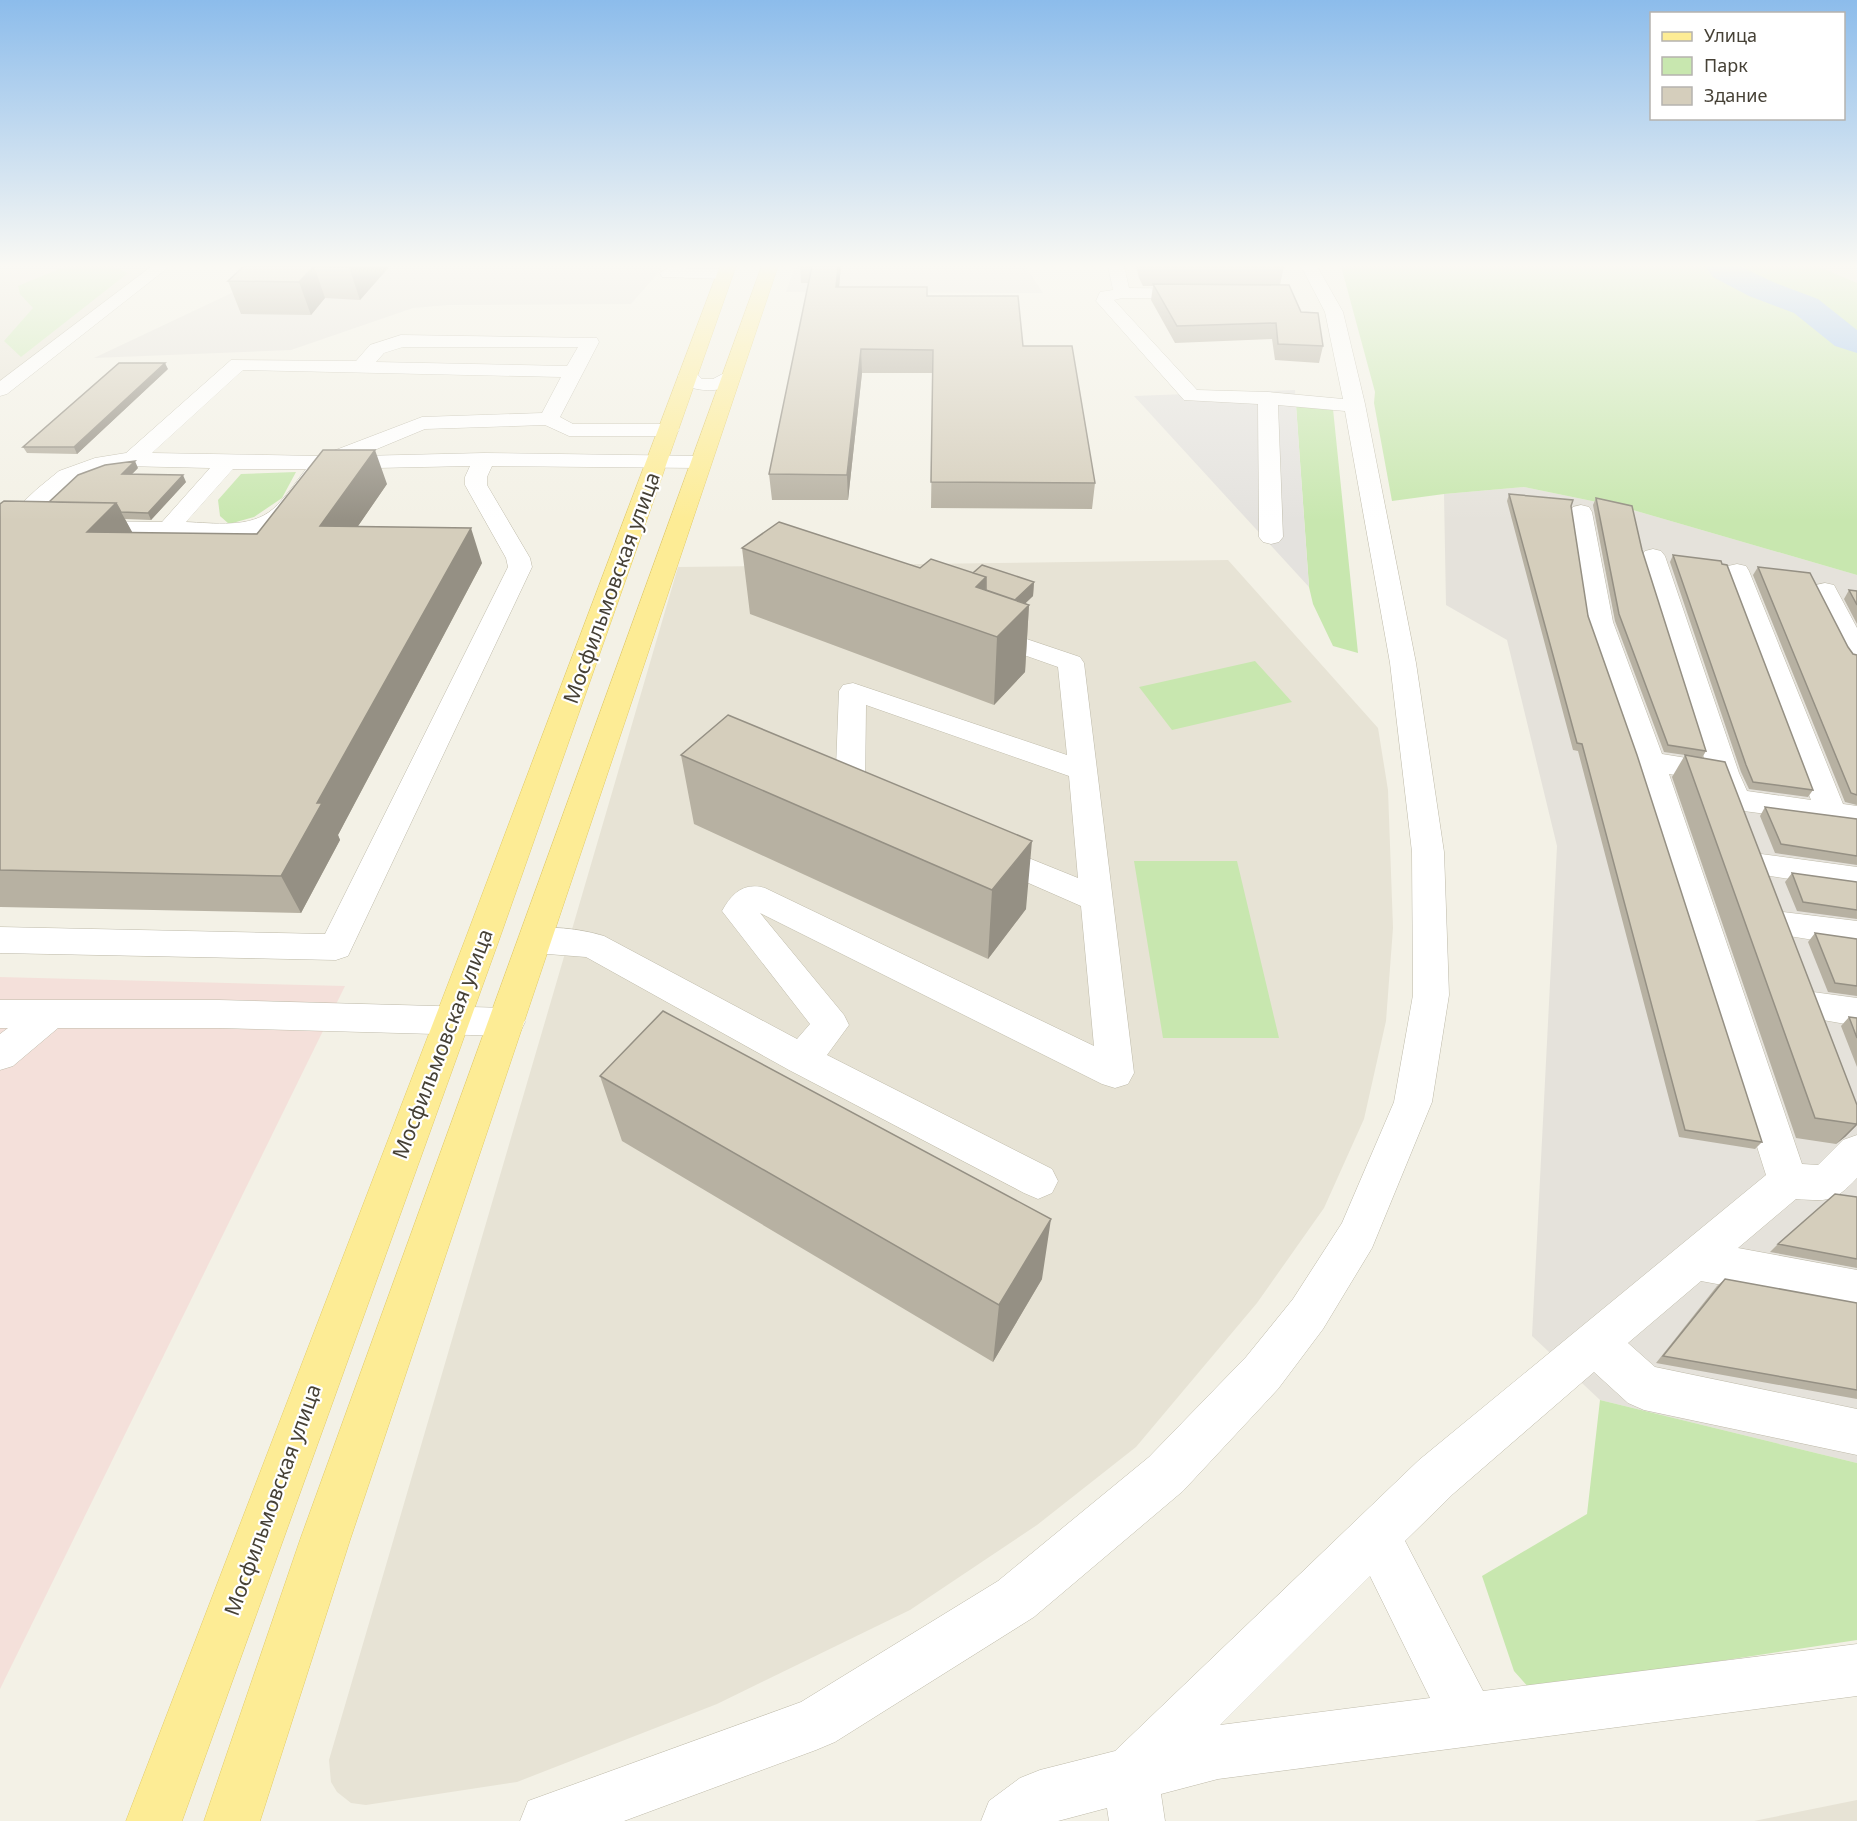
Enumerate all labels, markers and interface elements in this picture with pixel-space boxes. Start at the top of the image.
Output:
legend [1650,12,1845,120]
text: Улица [1704,23,1757,47]
text: Парк [1704,53,1748,77]
text: Здание [1704,83,1768,107]
street label: Мосфильмовская улица [556,468,666,707]
street label: Мосфильмовская улица [385,925,499,1163]
street label: Мосфильмовская улица [217,1380,327,1619]

